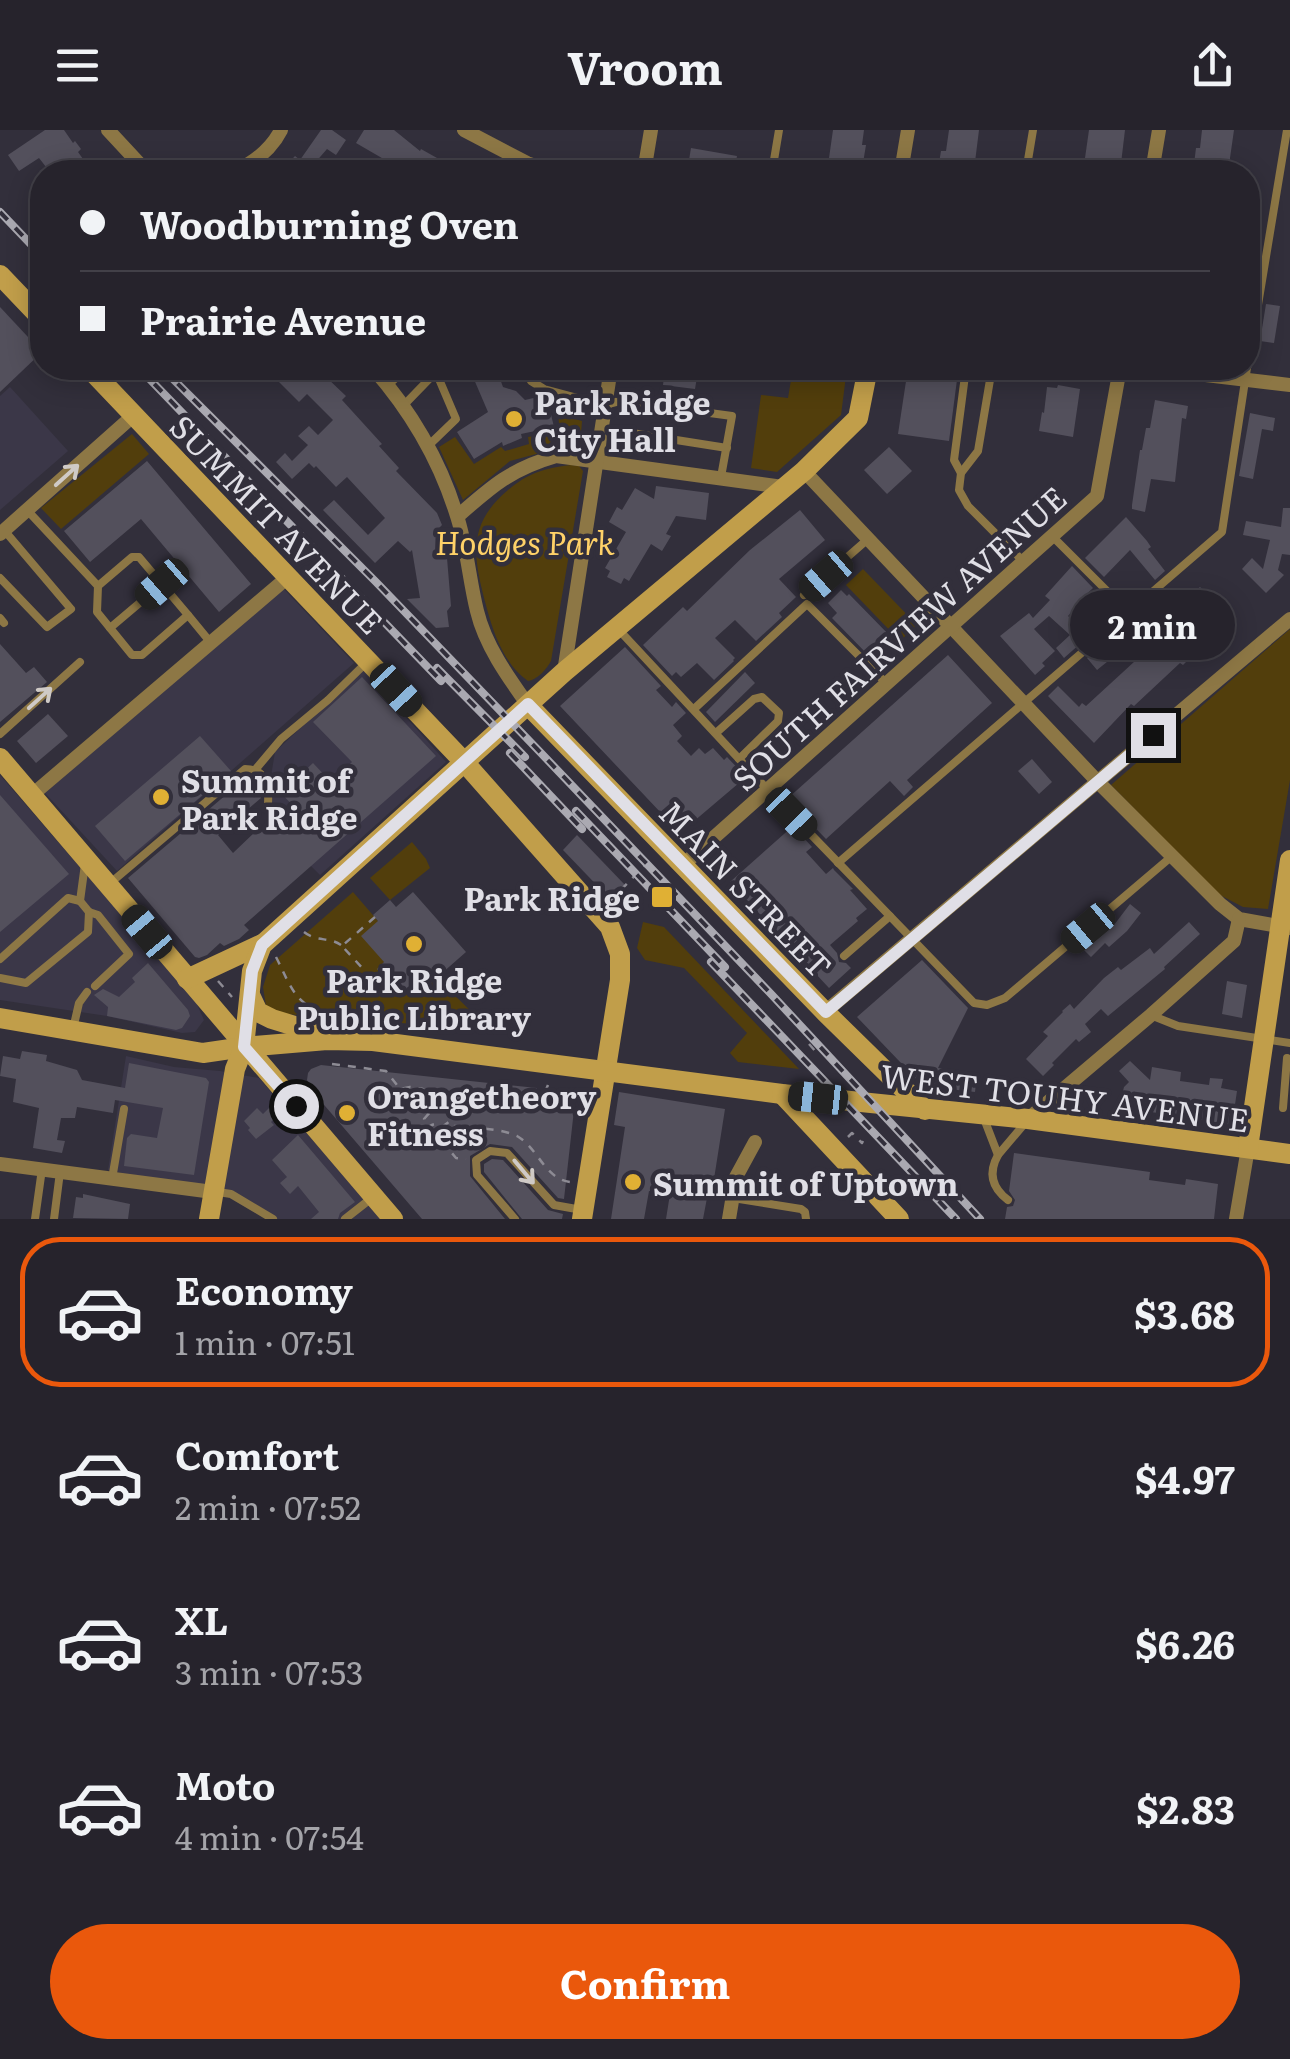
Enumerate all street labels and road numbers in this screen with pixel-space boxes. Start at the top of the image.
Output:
street label: SUMMIT AVENUE [160,402,396,644]
street label: SOUTH FAIRVIEW AVENUE [720,473,1076,801]
street label: MAIN STREET [650,788,844,988]
street label: WEST TOUHY AVENUE [878,1050,1252,1142]

